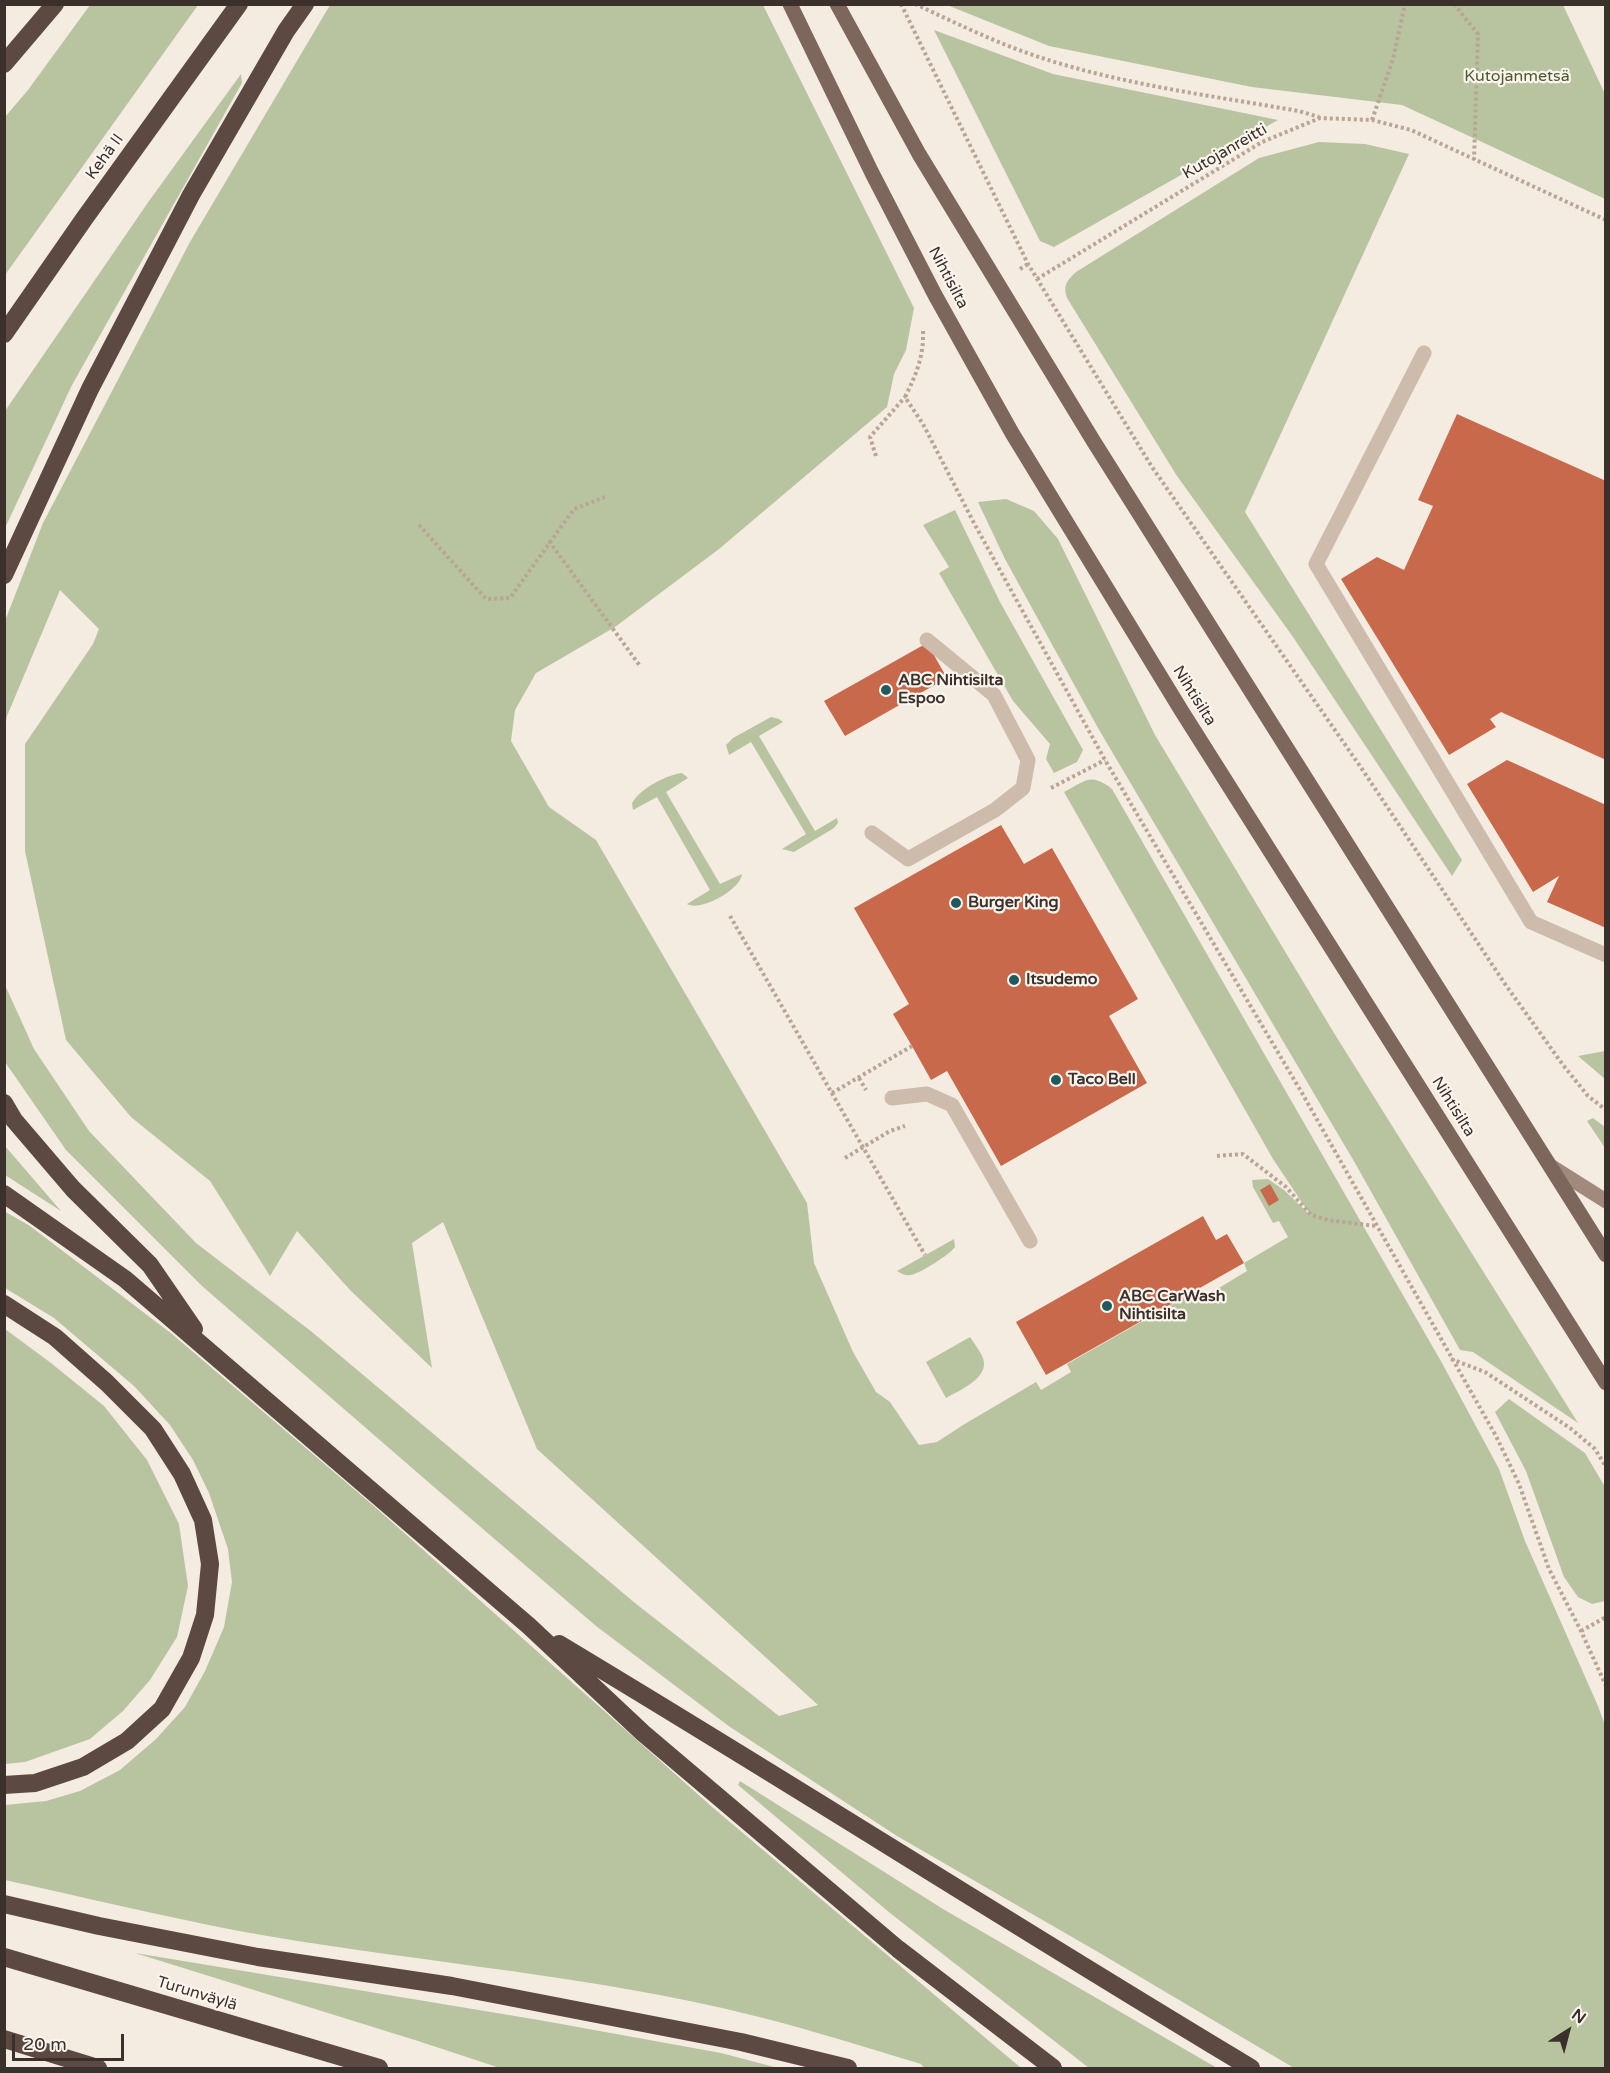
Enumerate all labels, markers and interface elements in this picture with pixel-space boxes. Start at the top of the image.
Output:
park label: Kutojanmetsä [1464,67,1570,87]
street label: Kutojanreitti [1179,120,1271,184]
street label: Kehä II [82,130,128,184]
street label: Nihtisilta [924,244,972,312]
street label: Nihtisilta [1168,662,1220,730]
place label: ABC Nihtisilta Espoo [898,671,1003,709]
marker: ABC Nihtisilta Espoo [879,683,893,697]
place label: Burger King [968,893,1059,913]
marker: Burger King [949,896,963,910]
place label: Itsudemo [1026,970,1097,990]
marker: Itsudemo [1007,973,1021,987]
place label: Taco Bell [1068,1070,1136,1090]
marker: Taco Bell [1049,1073,1063,1087]
street label: Nihtisilta [1427,1073,1479,1141]
place label: ABC CarWash Nihtisilta [1119,1287,1225,1325]
marker: ABC CarWash Nihtisilta [1100,1299,1114,1313]
street label: Turunväylä [155,1973,239,2015]
north arrow [1538,2001,1598,2061]
text: N [1567,2005,1590,2028]
scale bar [15,2022,128,2060]
text: 20 m [23,2033,67,2055]

